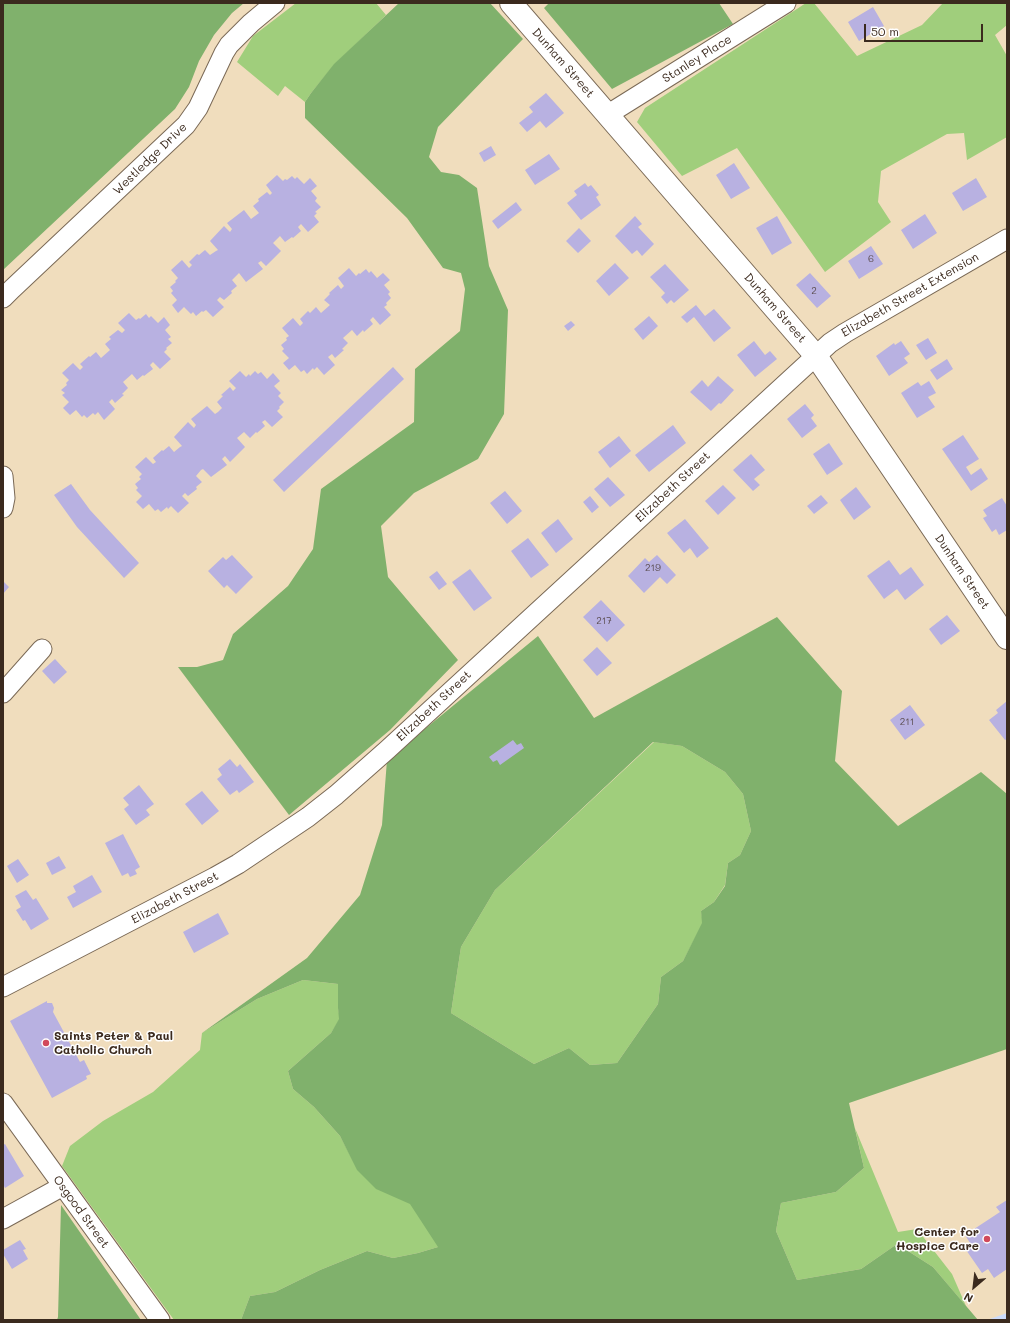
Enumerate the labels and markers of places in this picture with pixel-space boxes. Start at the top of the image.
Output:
place label: Saints Peter & Paul Catholic Church [54,1029,173,1057]
marker: Saints Peter & Paul Catholic Church [41,1038,51,1048]
place label: Center for Hospice Care [896,1225,979,1253]
marker: Center for Hospice Care [982,1234,992,1244]

